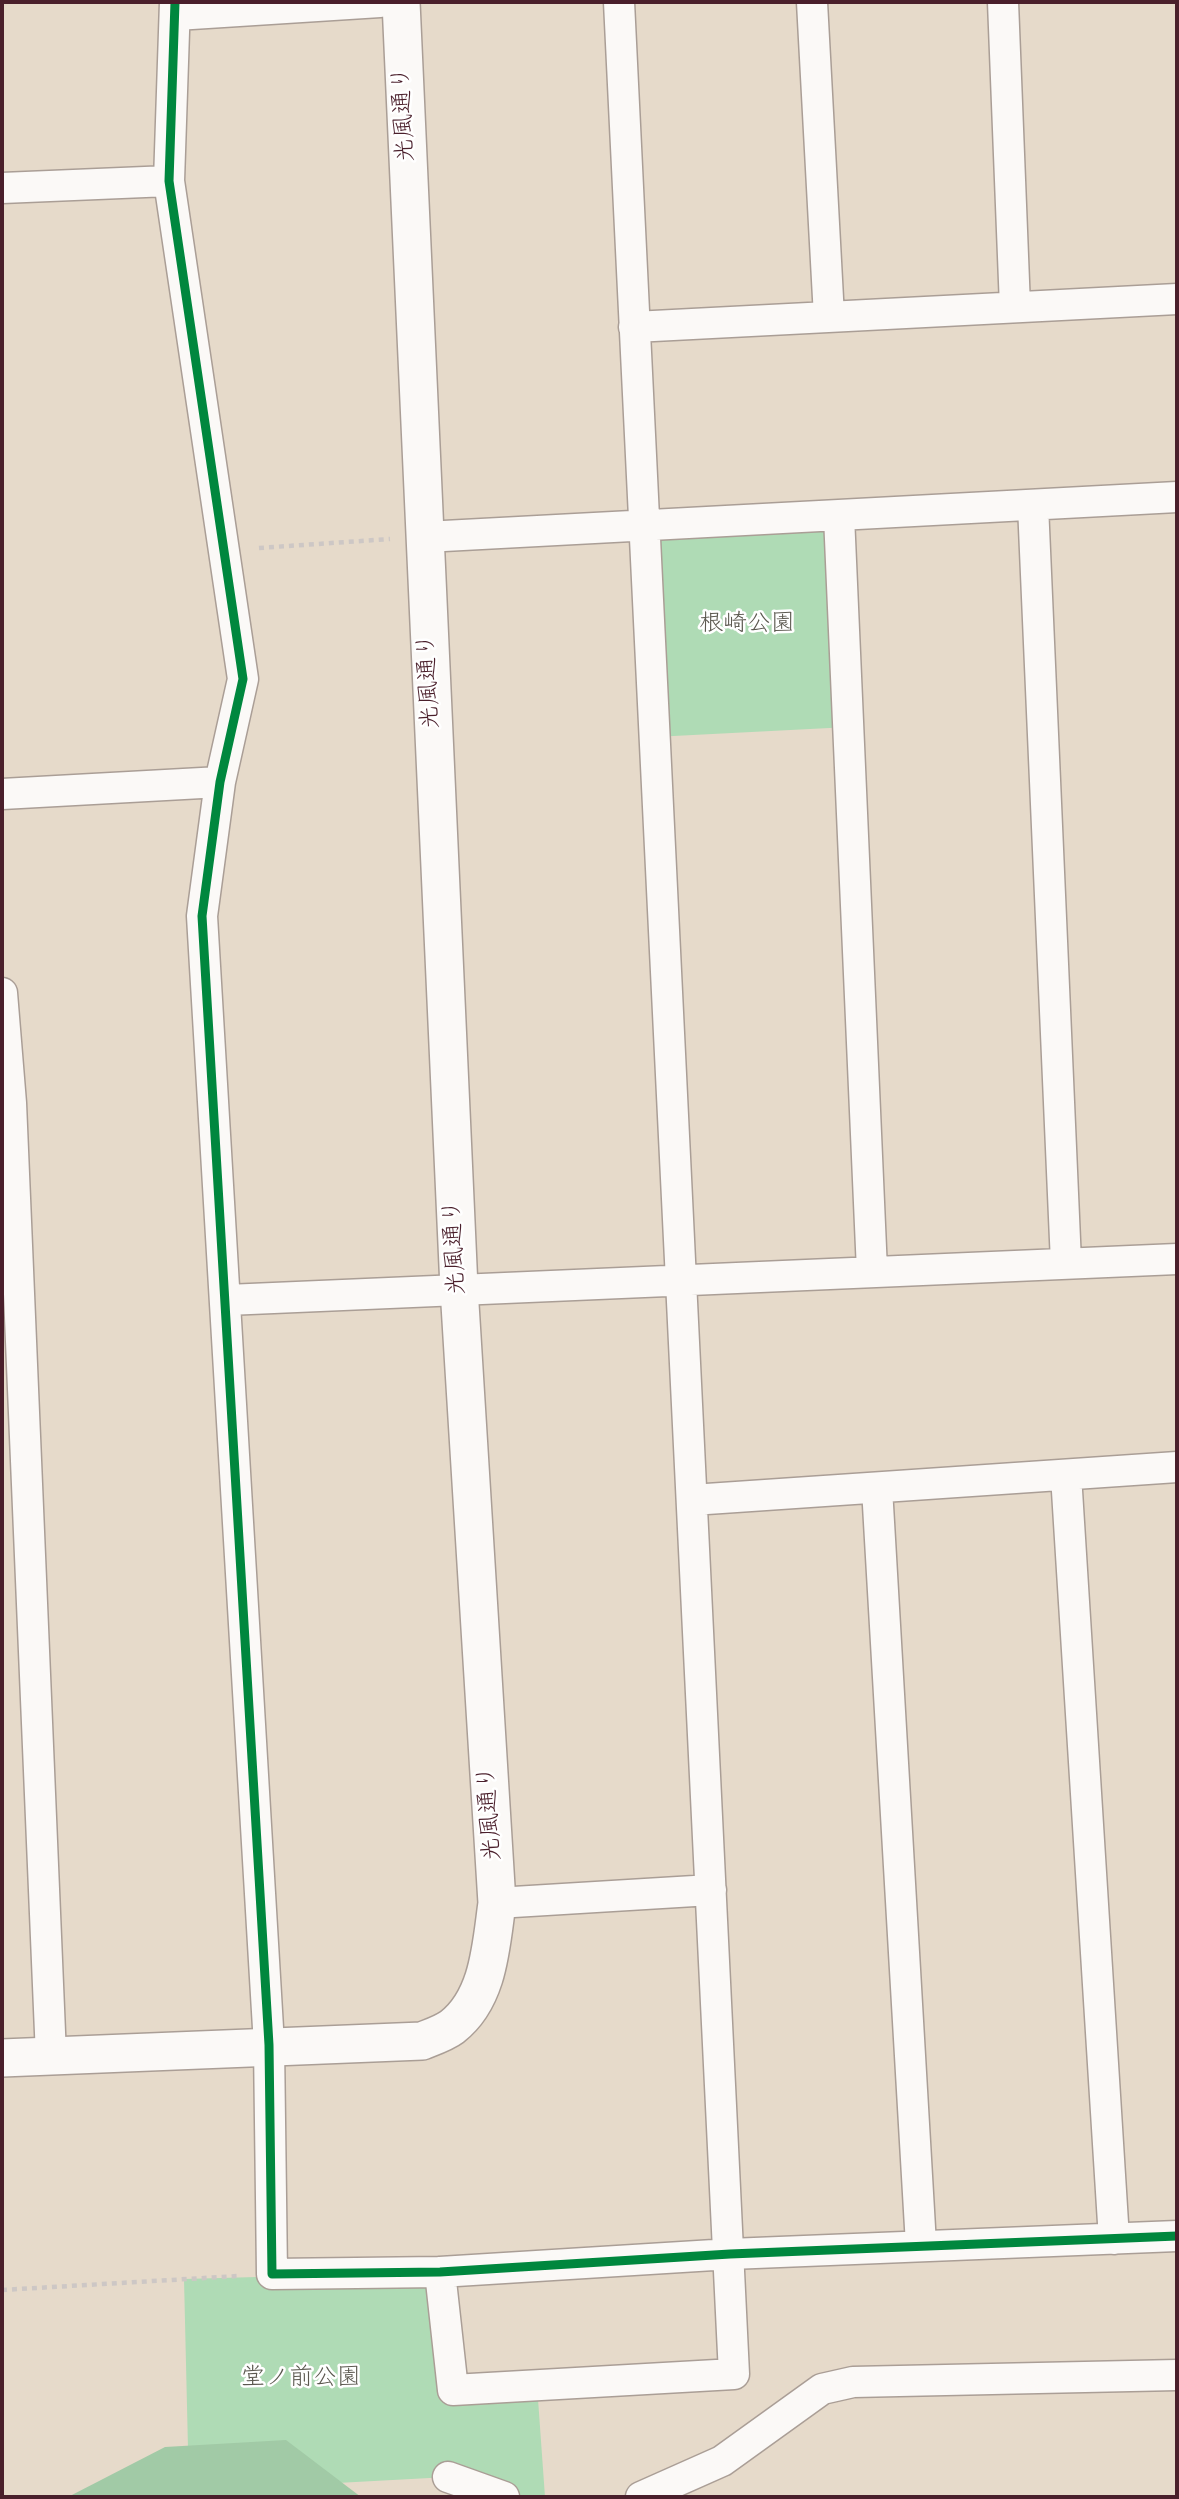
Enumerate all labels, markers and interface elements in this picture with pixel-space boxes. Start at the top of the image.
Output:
street label: 光風通り [389,65,423,163]
park label: 根崎公園 [699,612,795,640]
street label: 光風通り [414,632,448,730]
street label: 光風通り [440,1198,474,1296]
street label: 光風通り [474,1764,510,1862]
park label: 堂ノ前公園 [241,2366,361,2394]

